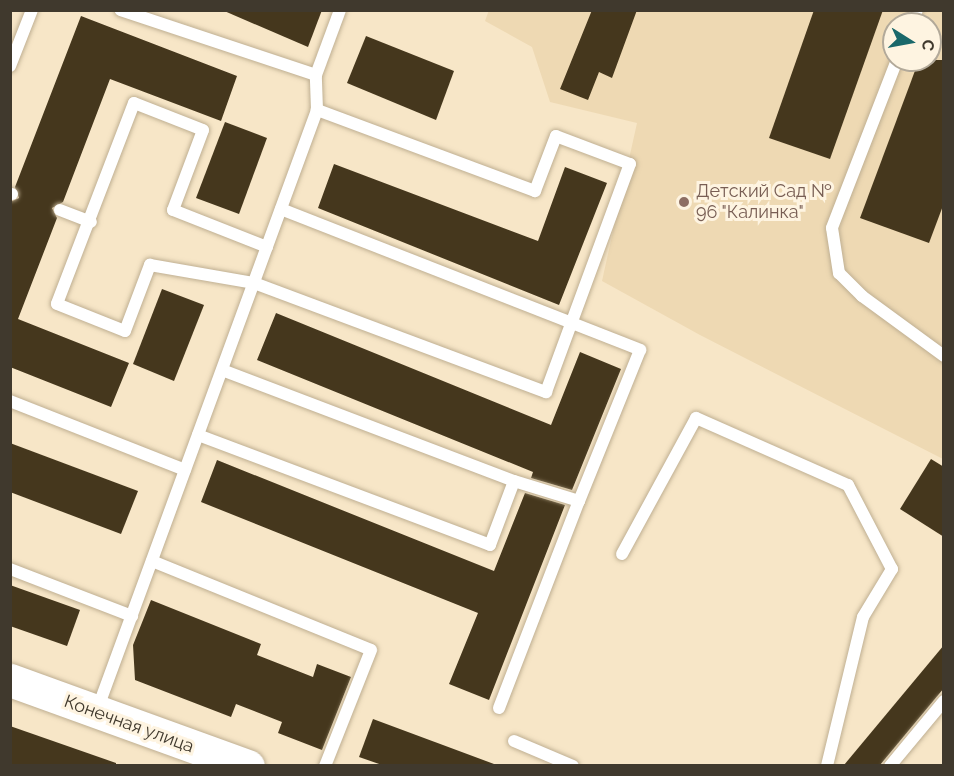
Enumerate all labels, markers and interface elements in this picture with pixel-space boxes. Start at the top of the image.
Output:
north arrow [882,12,942,72]
text: С [918,38,939,52]
place label: Детский Сад № 96 "Калинка" [696,181,832,224]
marker: Детский Сад № 96 "Калинка" [677,195,691,209]
street label: Конечная улица [61,690,197,758]

